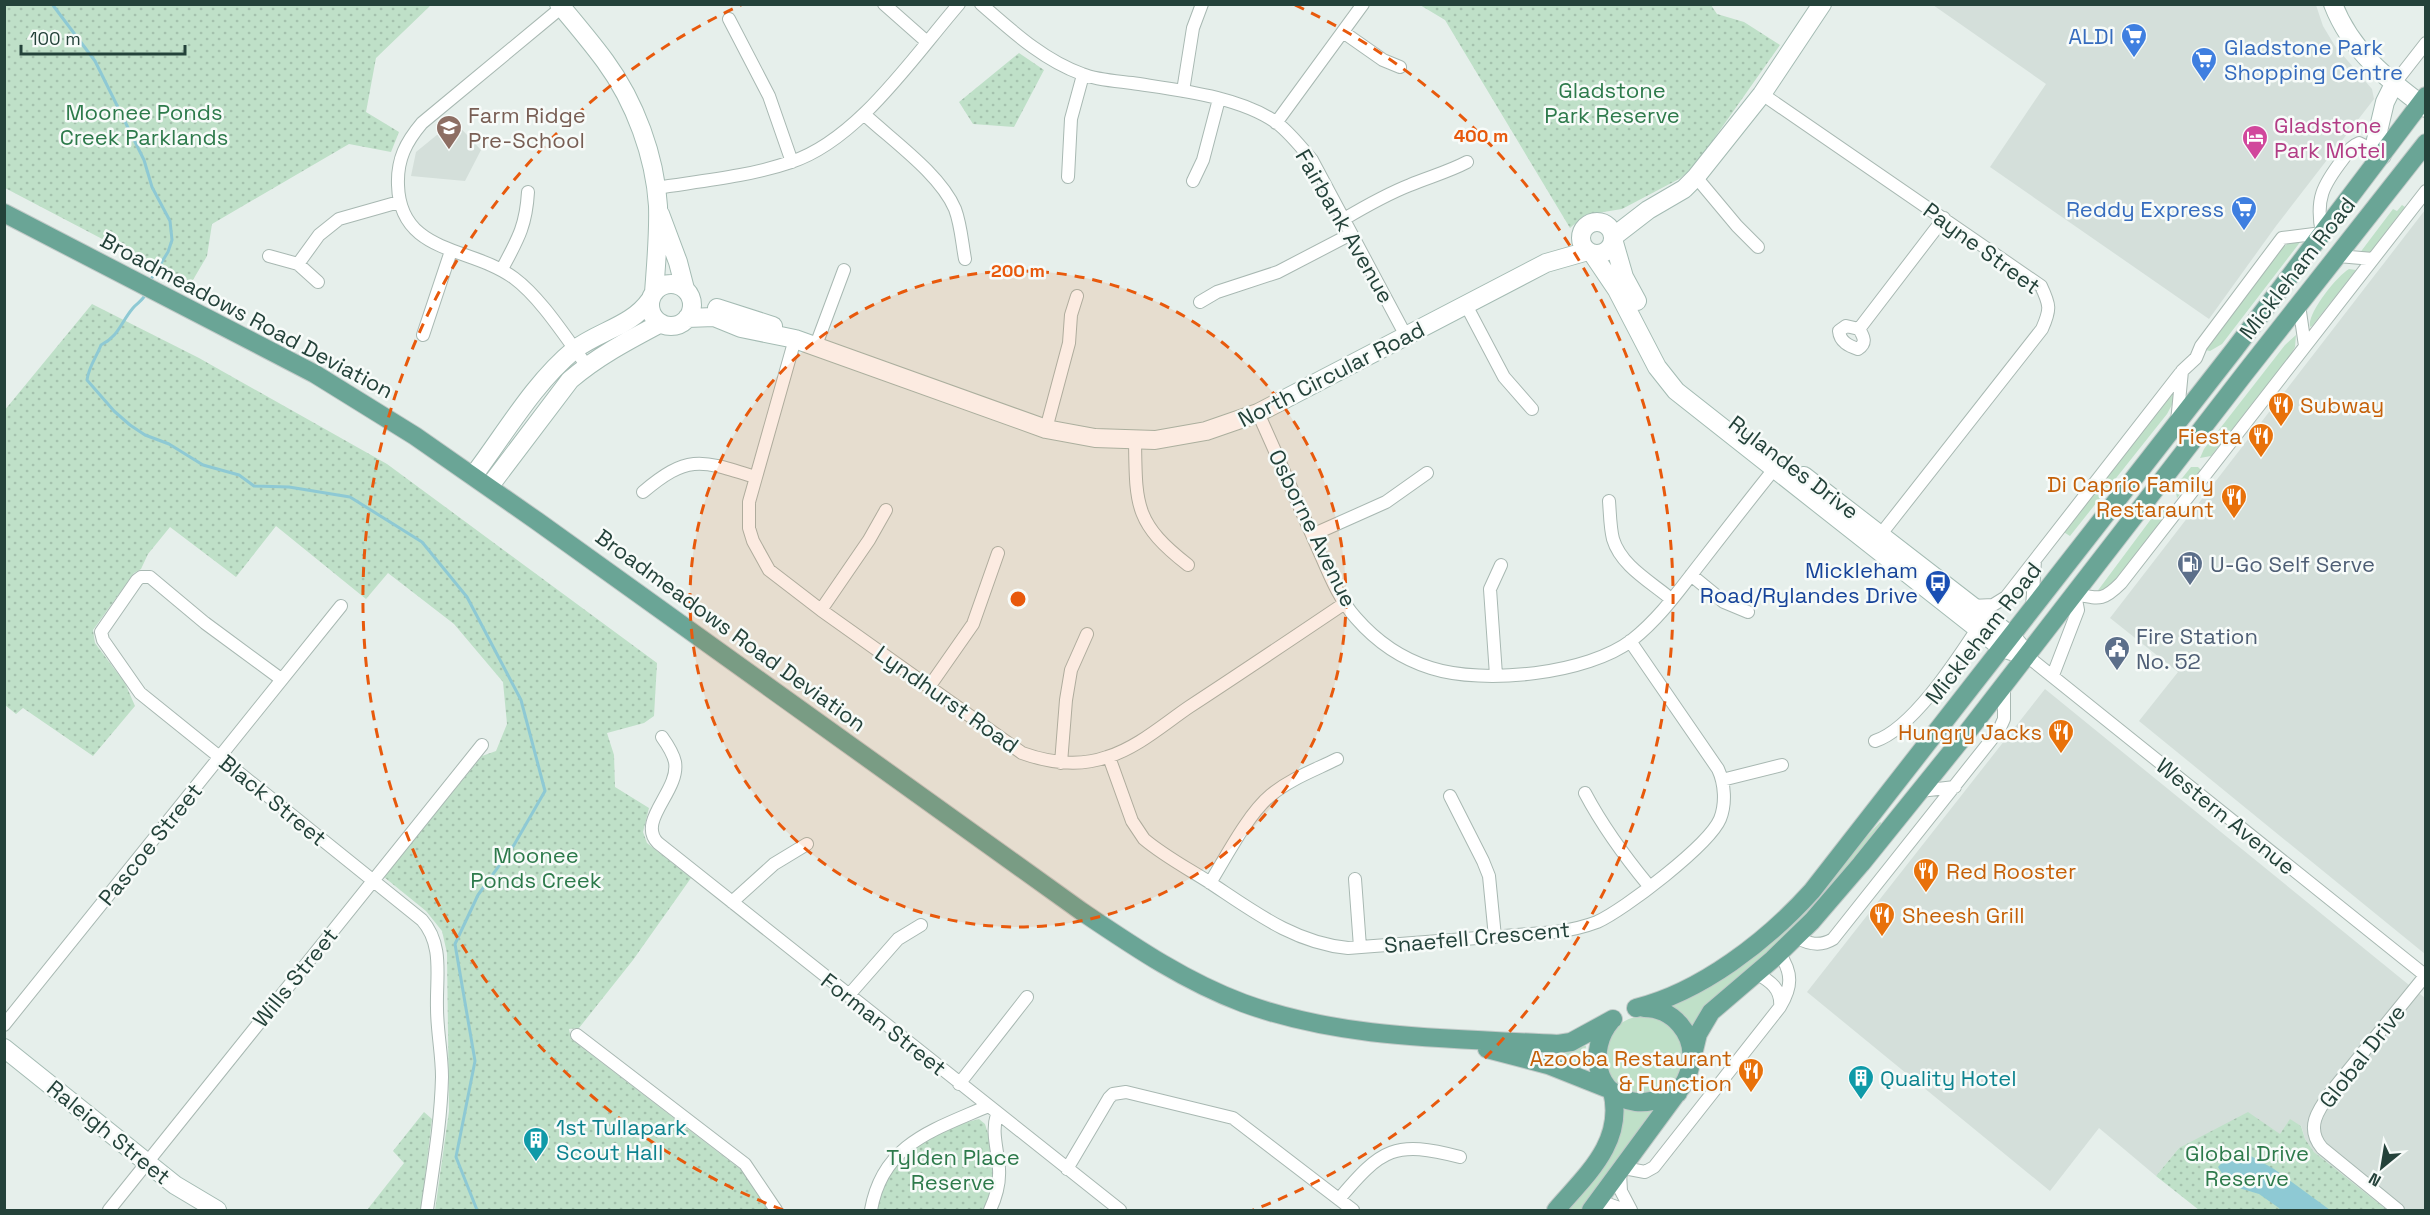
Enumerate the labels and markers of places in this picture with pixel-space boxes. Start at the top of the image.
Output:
supermarket icon: ALDI [2119,21,2149,59]
place label: ALDI [2068,22,2114,50]
place label: Gladstone Park Shopping Centre [2224,33,2403,86]
supermarket icon: Gladstone Park Shopping Centre [2189,45,2219,83]
place label: Farm Ridge Pre-School [468,101,586,154]
place label: Gladstone Park Motel [2274,111,2386,164]
school or university icon: Farm Ridge Pre-School [434,113,464,151]
hotel icon: Gladstone Park Motel [2240,123,2270,161]
supermarket icon: Reddy Express [2229,194,2259,232]
place label: Reddy Express [2066,195,2224,223]
restaurant icon: Subway [2266,390,2296,428]
place label: Subway [2300,391,2384,419]
restaurant icon: Fiesta [2246,421,2276,459]
place label: Fiesta [2178,422,2242,450]
place label: Di Caprio Family Restaraunt [2047,470,2214,523]
restaurant icon: Di Caprio Family Restaraunt [2219,482,2249,520]
fuel station icon: U-Go Self Serve [2175,549,2205,587]
place label: U-Go Self Serve [2210,550,2375,578]
place label: Mickleham Road/Rylandes Drive [1700,556,1918,609]
bus stop icon: Mickleham Road/Rylandes Drive [1923,568,1953,606]
centre of rings [1008,589,1028,609]
place label: Fire Station No. 52 [2136,622,2258,675]
public building icon: Fire Station No. 52 [2102,634,2132,672]
restaurant icon: Hungry Jacks [2046,717,2076,755]
place label: Hungry Jacks [1898,718,2042,746]
restaurant icon: Red Rooster [1911,856,1941,894]
place label: Red Rooster [1946,857,2076,885]
restaurant icon: Sheesh Grill [1867,900,1897,938]
place label: Sheesh Grill [1902,901,2025,929]
place label: Azooba Restaurant & Function [1529,1044,1732,1097]
restaurant icon: Azooba Restaurant & Function [1736,1056,1766,1094]
building icon: Quality Hotel [1846,1063,1876,1101]
place label: Quality Hotel [1880,1064,2017,1092]
place label: 1st Tullapark Scout Hall [556,1113,687,1166]
building icon: 1st Tullapark Scout Hall [521,1125,551,1163]

